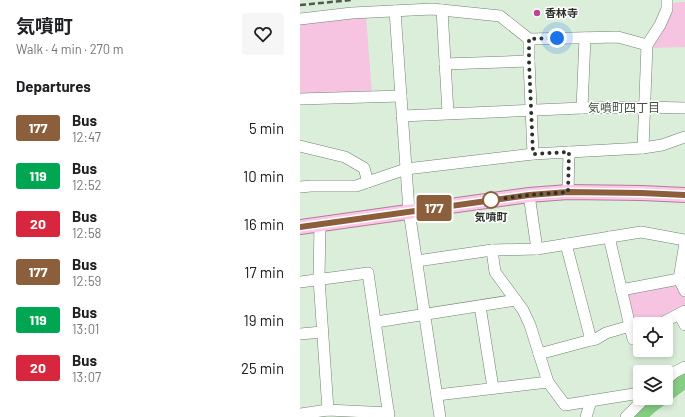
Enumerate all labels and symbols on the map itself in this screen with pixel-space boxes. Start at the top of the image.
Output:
place label: 香林寺 [545,6,578,19]
marker: 香林寺 [532,8,542,18]
your location [547,28,567,48]
district label: 気噴町四丁目 [588,100,660,114]
marker: 気噴町 [482,191,500,209]
line badge: 177 [411,195,457,221]
place label: 気噴町 [475,210,508,223]

